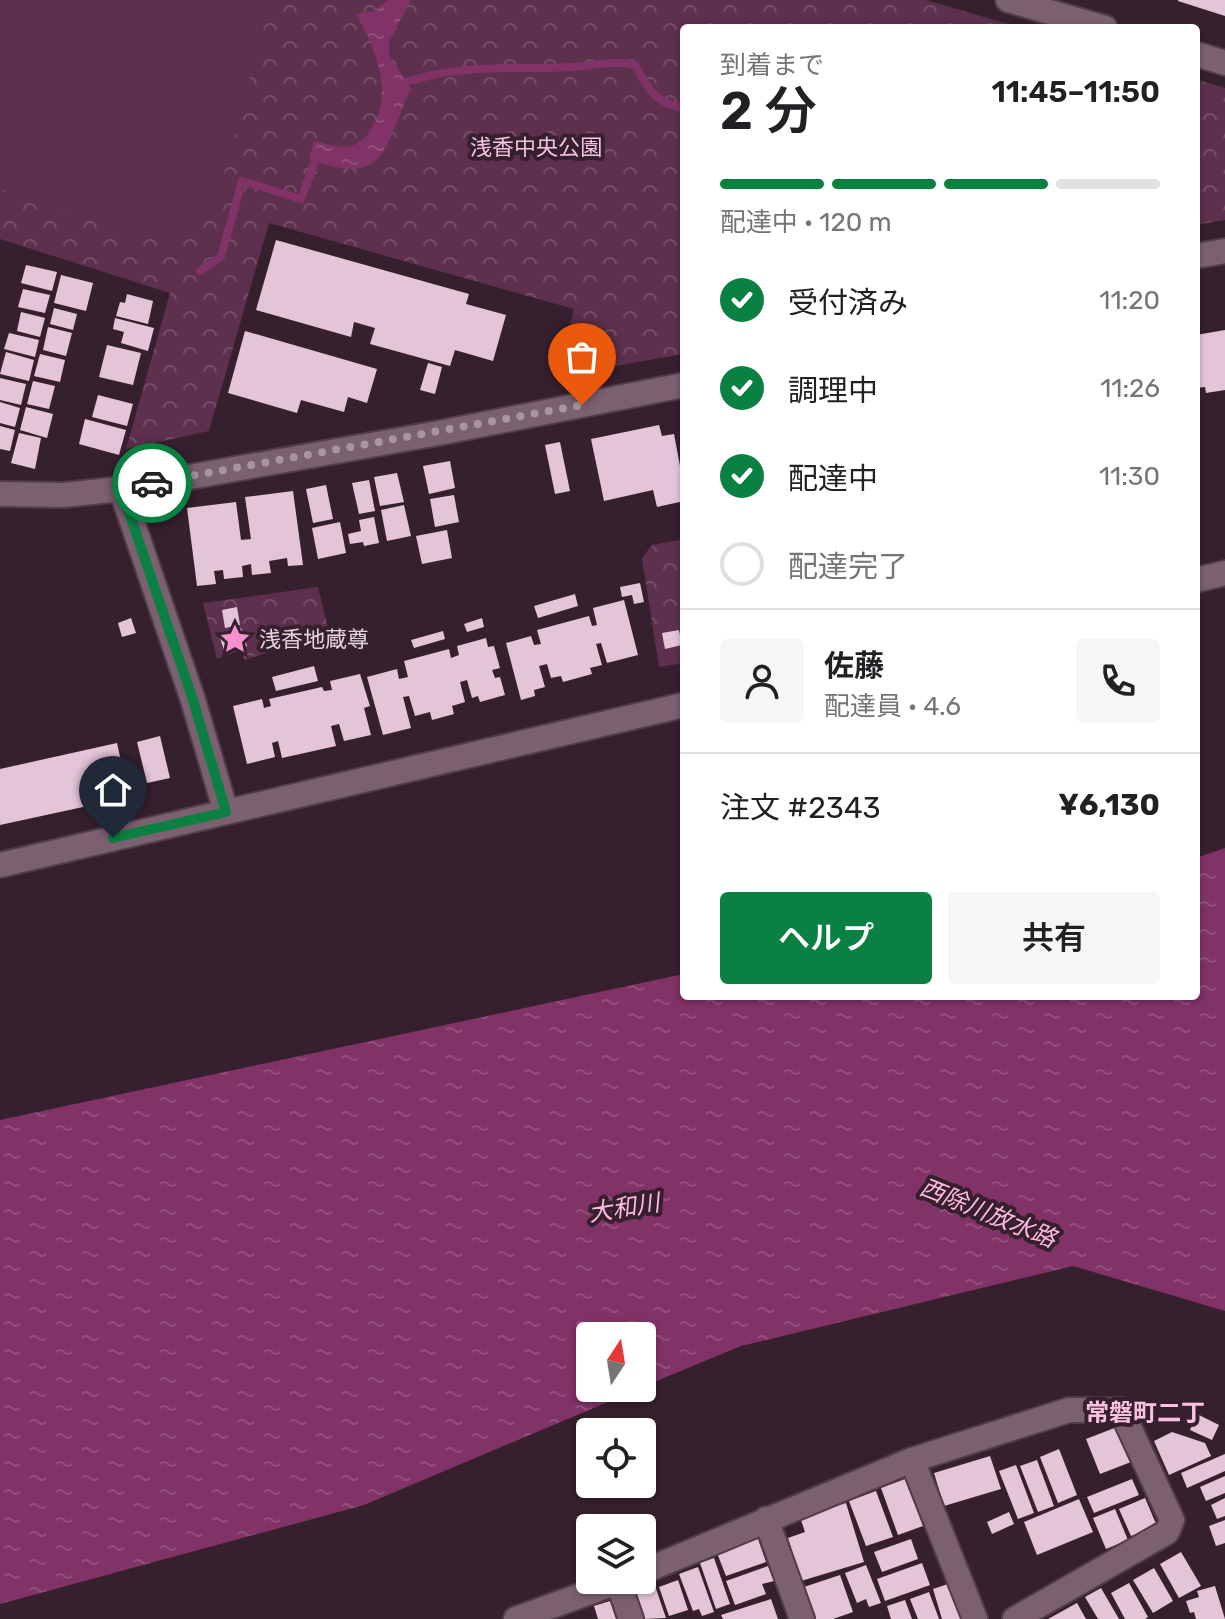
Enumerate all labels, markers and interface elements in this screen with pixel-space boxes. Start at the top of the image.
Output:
text: 到着まで [720,50,824,81]
text: 11:45–11:50 [991,74,1160,110]
text: 2 分 [720,80,816,142]
park label: 浅香中央公園 [470,134,602,161]
text: 配達中 · 120 m [720,207,892,238]
icon: check [720,278,764,322]
text: 受付済み [788,285,908,321]
text: 11:20 [1099,285,1160,316]
pin [548,323,616,405]
icon: bag [560,335,604,379]
icon: check [720,366,764,410]
text: 調理中 [788,373,878,409]
text: 11:26 [1100,373,1160,404]
courier [112,443,192,523]
icon: check [720,454,764,498]
icon: car [130,461,174,505]
text: 配達中 [788,461,878,497]
text: 11:30 [1099,461,1160,492]
text: 配達完了 [788,549,908,585]
place icon: 浅香地蔵尊 [218,622,252,656]
place label: 浅香地蔵尊 [259,626,369,653]
button: person [720,639,804,723]
button: phone [1076,639,1160,723]
text: 佐藤 [824,648,884,684]
text: 配達員 · 4.6 [824,691,961,722]
pin [79,756,147,838]
icon: home [91,768,135,812]
text: ¥6,130 [1058,787,1160,823]
text: 注文 #2343 [720,790,881,826]
button: ヘルプ [720,892,932,984]
button: 共有 [948,892,1160,984]
water label: 西除川放水路 [916,1173,1062,1254]
water label: 大和川 [586,1188,665,1227]
north arrow [576,1322,656,1402]
map controls [576,1322,656,1594]
district label: 常磐町二丁 [1085,1399,1205,1427]
button: locate [576,1418,656,1498]
button: layers [576,1514,656,1594]

